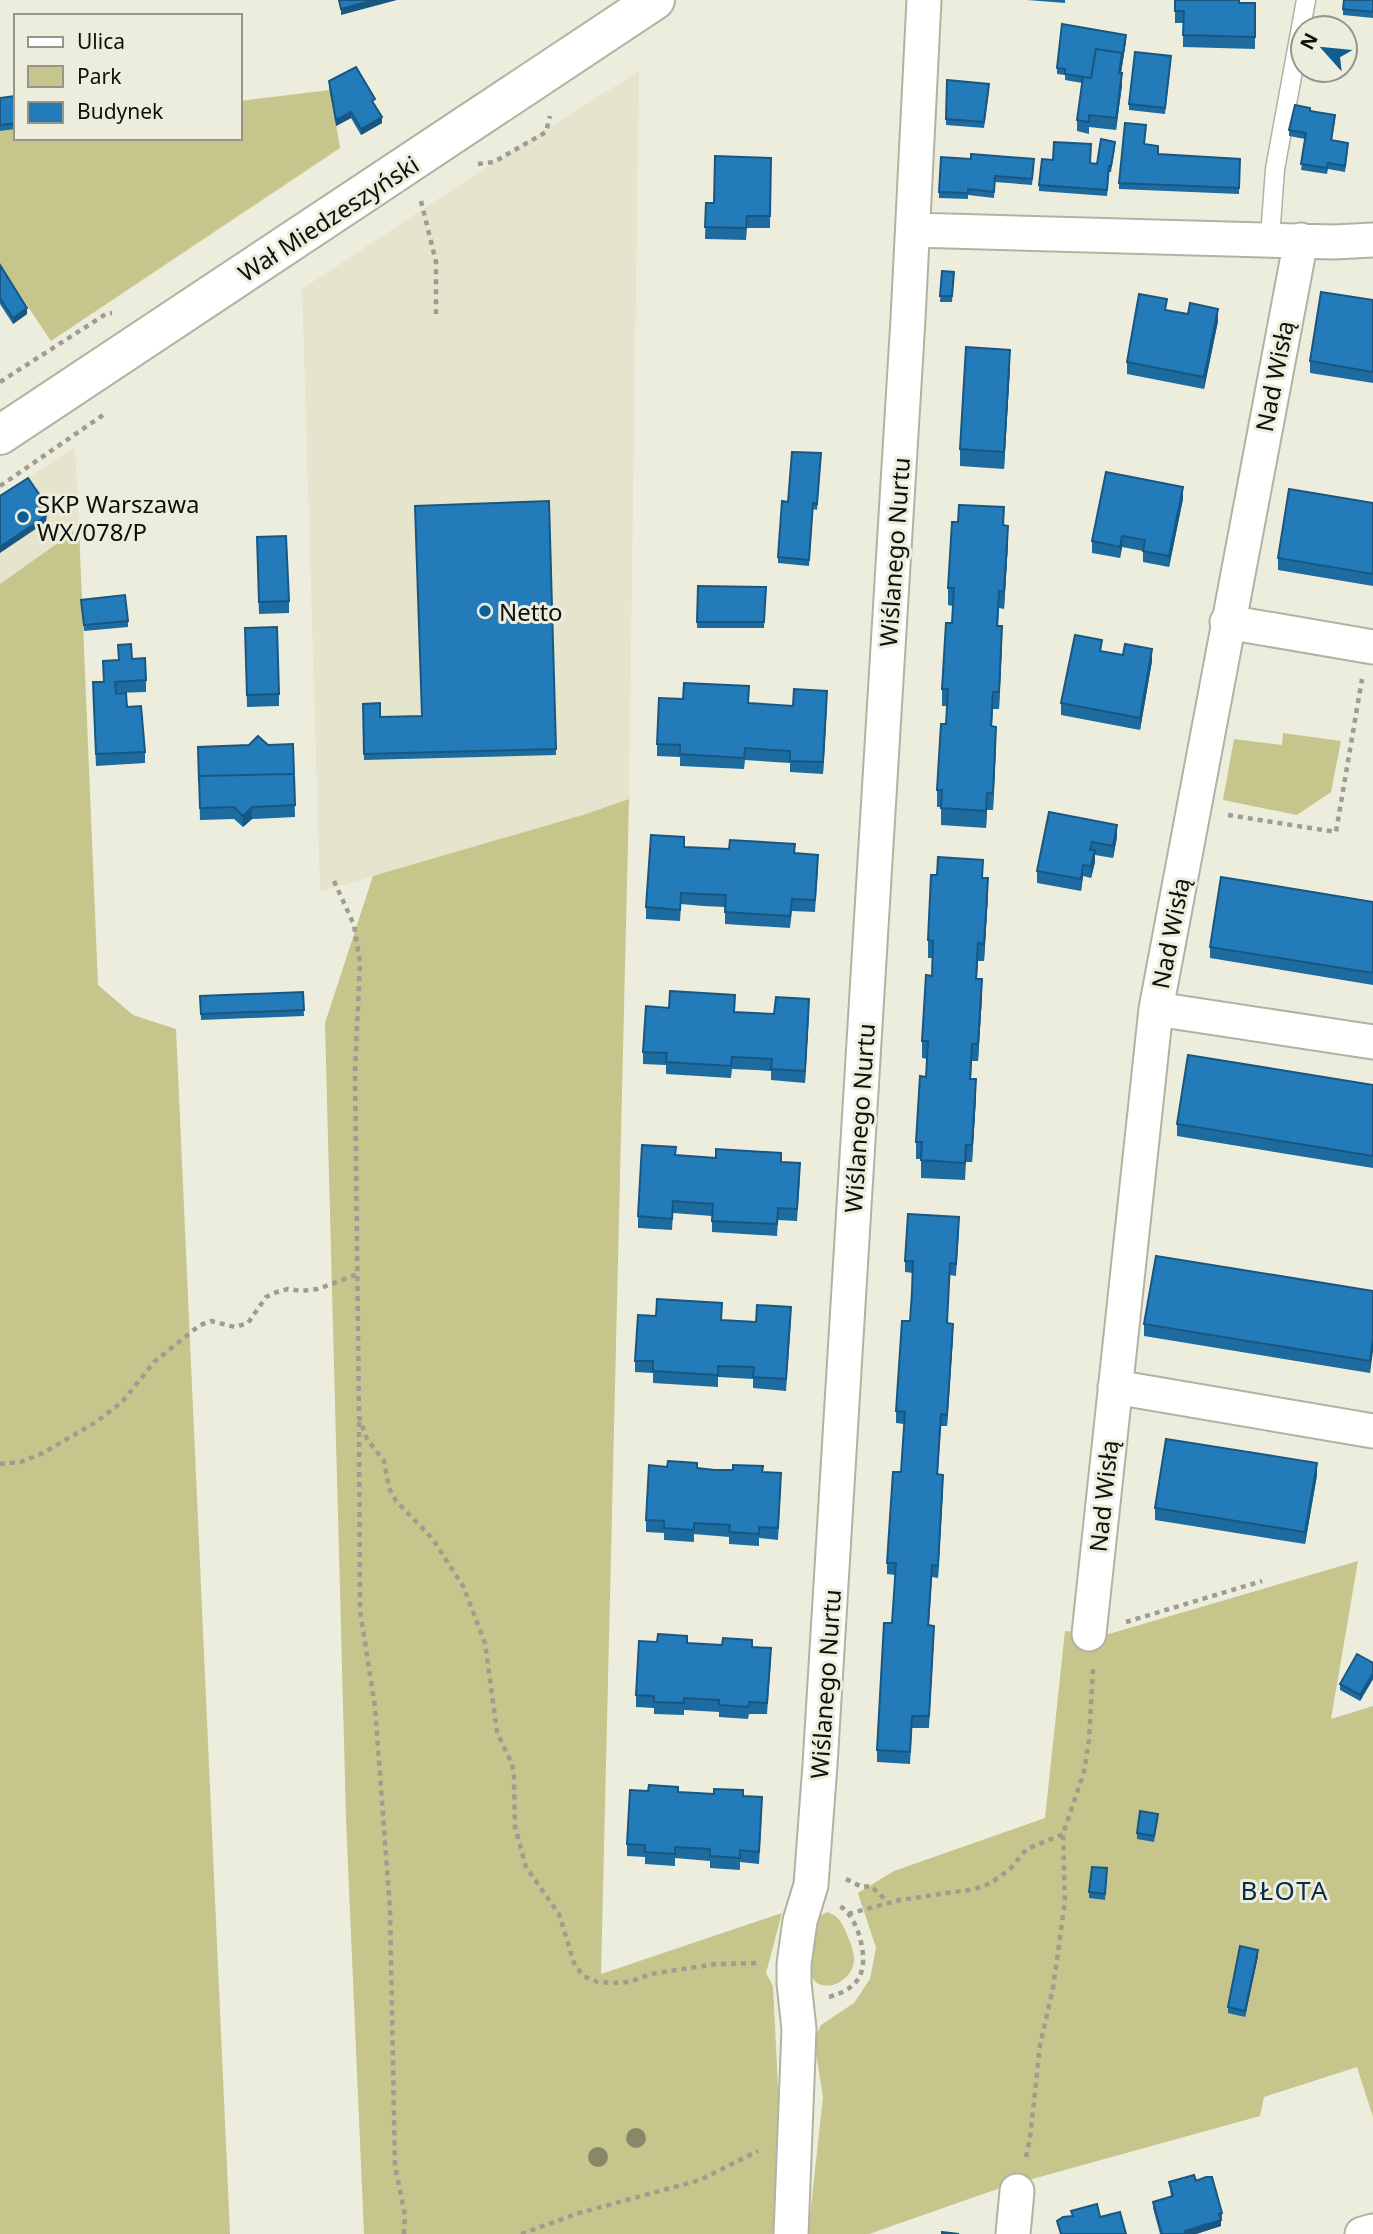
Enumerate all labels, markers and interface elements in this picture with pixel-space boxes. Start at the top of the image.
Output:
legend [14,14,242,140]
north arrow [1289,14,1359,84]
text: Ulica [77,27,125,55]
text: N [1294,28,1324,54]
text: Park [77,62,122,90]
text: Budynek [77,97,164,125]
street label: Wał Miedzeszyński [231,147,425,289]
street label: Nad Wisłą [1247,318,1301,434]
street label: Wiślanego Nurtu [871,456,917,648]
place label: SKP Warszawa WX/078/P [37,487,200,548]
marker: SKP Warszawa WX/078/P [15,509,31,525]
place label: Netto [499,595,563,628]
marker: Netto [477,603,493,619]
street label: Nad Wisłą [1143,875,1197,991]
street label: Wiślanego Nurtu [836,1022,882,1214]
street label: Nad Wisłą [1081,1438,1125,1554]
street label: Wiślanego Nurtu [802,1588,848,1780]
district label: BŁOTA [1241,1872,1329,1908]

